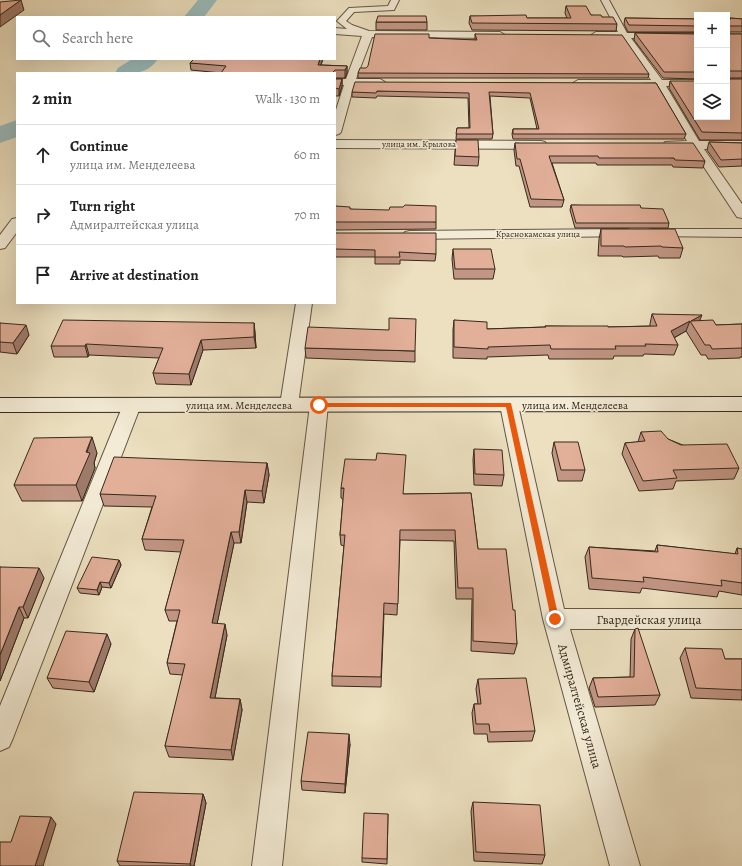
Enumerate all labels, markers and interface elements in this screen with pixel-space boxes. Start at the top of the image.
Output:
map controls [694,12,730,120]
button: + [694,12,730,48]
search box [16,16,336,60]
icon: search [30,27,52,49]
text: Search here [62,28,133,48]
button: − [694,48,730,84]
button: layers [694,84,730,120]
text: 2 min [32,87,72,110]
text: Walk · 130 m [255,90,320,107]
text: Continue [70,136,128,156]
street label: улица им. Крылова [381,138,457,150]
icon: ahead [32,144,54,166]
text: 60 m [294,146,320,163]
text: улица им. Менделеева [70,156,195,173]
text: Turn right [70,196,135,216]
icon: right [32,204,54,226]
text: 70 m [294,206,320,223]
text: Адмиралтейская улица [70,216,199,233]
street label: Краснокамская улица [496,228,581,240]
icon: arrive [32,264,54,286]
text: Arrive at destination [70,265,199,285]
route start [310,396,328,414]
street label: улица им. Менделеева [185,398,293,413]
street label: улица им. Менделеева [521,398,629,413]
route end [546,610,564,628]
street label: Гвардейская улица [597,611,701,628]
street label: Адмиралтейская улица [554,641,606,770]

